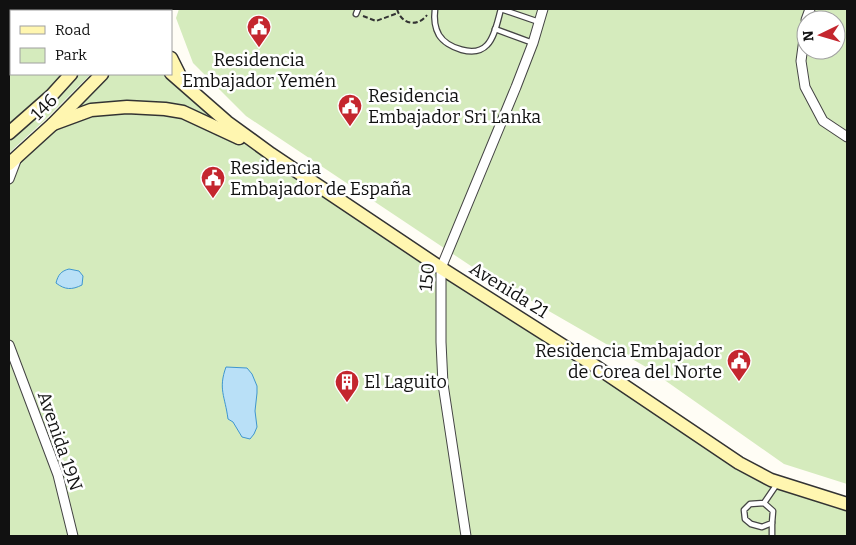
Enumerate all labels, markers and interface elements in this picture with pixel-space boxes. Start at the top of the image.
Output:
legend [10,10,172,75]
north arrow [796,10,846,60]
public building icon: Residencia Embajador Yemén [246,14,272,48]
text: Road [55,21,90,39]
text: N [800,30,817,42]
text: Park [55,46,87,64]
place label: Residencia Embajador Yemén [182,49,337,92]
place label: Residencia Embajador Sri Lanka [368,85,541,128]
street label: 146 [26,89,62,125]
public building icon: Residencia Embajador Sri Lanka [337,93,363,127]
place label: Residencia Embajador de España [230,157,411,200]
public building icon: Residencia Embajador de España [200,165,226,199]
street label: Avenida 21 [466,257,553,323]
street label: 150 [415,262,439,292]
place label: Residencia Embajador de Corea del Norte [535,340,722,383]
public building icon: Residencia Embajador de Corea del Norte [726,348,752,382]
building icon: El Laguito [334,369,360,403]
place label: El Laguito [364,371,447,393]
street label: Avenida 19N [33,388,87,494]

